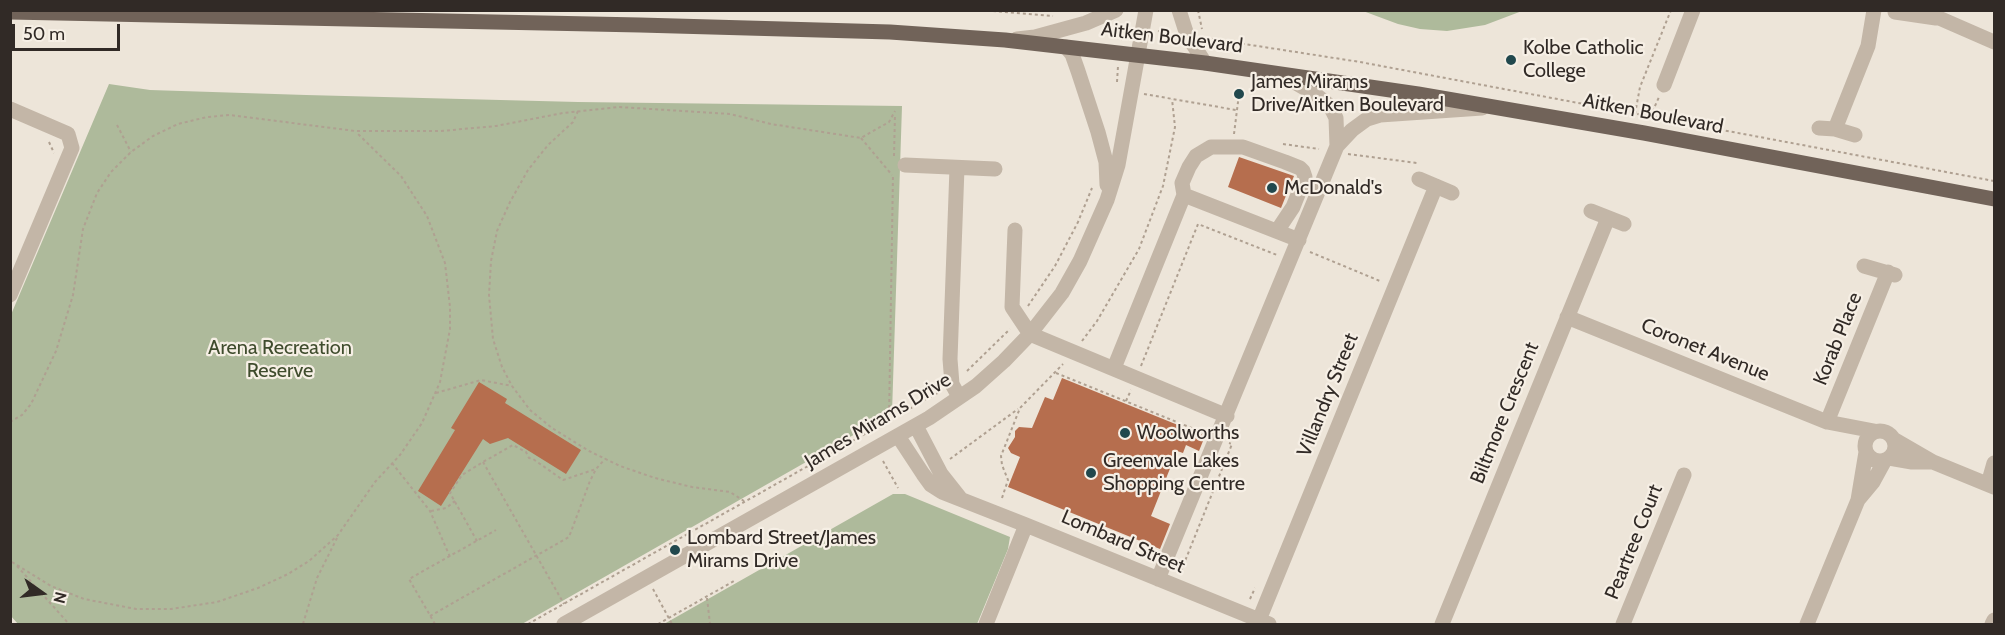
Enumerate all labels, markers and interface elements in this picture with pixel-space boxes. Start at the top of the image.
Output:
scale bar [15,12,123,50]
street label: Aitken Boulevard [1100,17,1244,59]
text: 50 m [23,23,65,45]
place label: Kolbe Catholic College [1523,36,1644,83]
marker: Kolbe Catholic College [1504,53,1518,67]
place label: James Mirams Drive/Aitken Boulevard [1251,70,1444,117]
marker: James Mirams Drive/Aitken Boulevard [1232,87,1246,101]
street label: Aitken Boulevard [1581,89,1725,139]
place label: McDonald's [1284,176,1382,200]
marker: McDonald's [1265,181,1279,195]
street label: Korab Place [1809,289,1867,389]
street label: Coronet Avenue [1637,313,1773,387]
street label: Villandry Street [1292,330,1364,460]
park label: Arena Recreation Reserve [208,336,352,383]
street label: Biltmore Crescent [1466,339,1544,487]
street label: James Mirams Drive [801,368,955,474]
place label: Woolworths [1137,421,1239,445]
marker: Woolworths [1118,426,1132,440]
place label: Greenvale Lakes Shopping Centre [1103,449,1245,496]
marker: Greenvale Lakes Shopping Centre [1084,466,1098,480]
street label: Peartree Court [1600,481,1668,603]
street label: Lombard Street [1058,505,1188,579]
place label: Lombard Street/James Mirams Drive [687,526,876,573]
marker: Lombard Street/James Mirams Drive [668,543,682,557]
north arrow [12,563,72,623]
text: N [49,590,71,605]

